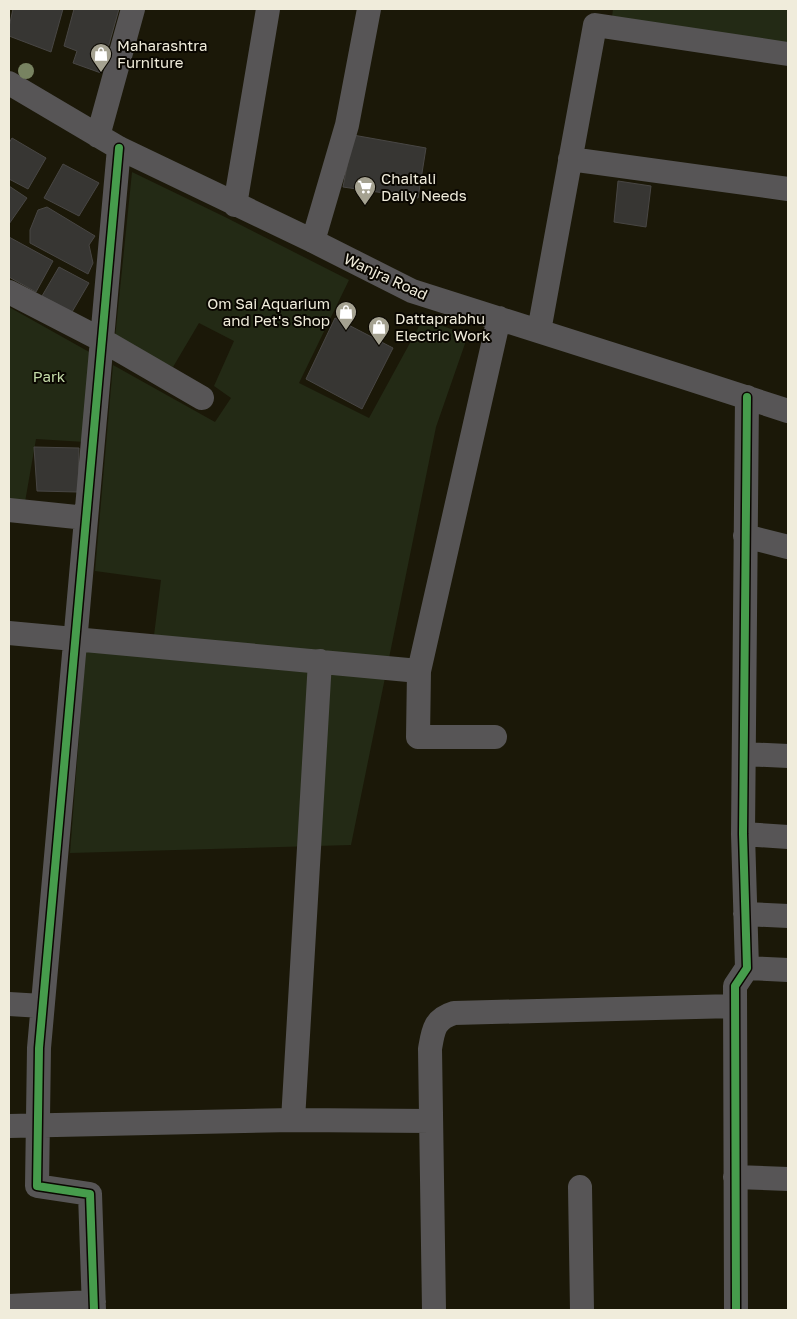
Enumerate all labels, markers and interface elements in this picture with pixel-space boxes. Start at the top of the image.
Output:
place label: Maharashtra Furniture [117,36,207,71]
shop icon: Maharashtra Furniture [89,42,113,73]
place label: Chaitali Daily Needs [381,169,467,204]
supermarket icon: Chaitali Daily Needs [353,175,377,206]
street label: Wanjra Road [341,249,431,303]
place label: Om Sai Aquarium and Pet's Shop [207,294,330,329]
shop icon: Om Sai Aquarium and Pet's Shop [334,300,358,331]
place label: Dattaprabhu Electric Work [395,309,491,344]
shop icon: Dattaprabhu Electric Work [367,315,391,346]
park label: Park [33,367,66,385]

